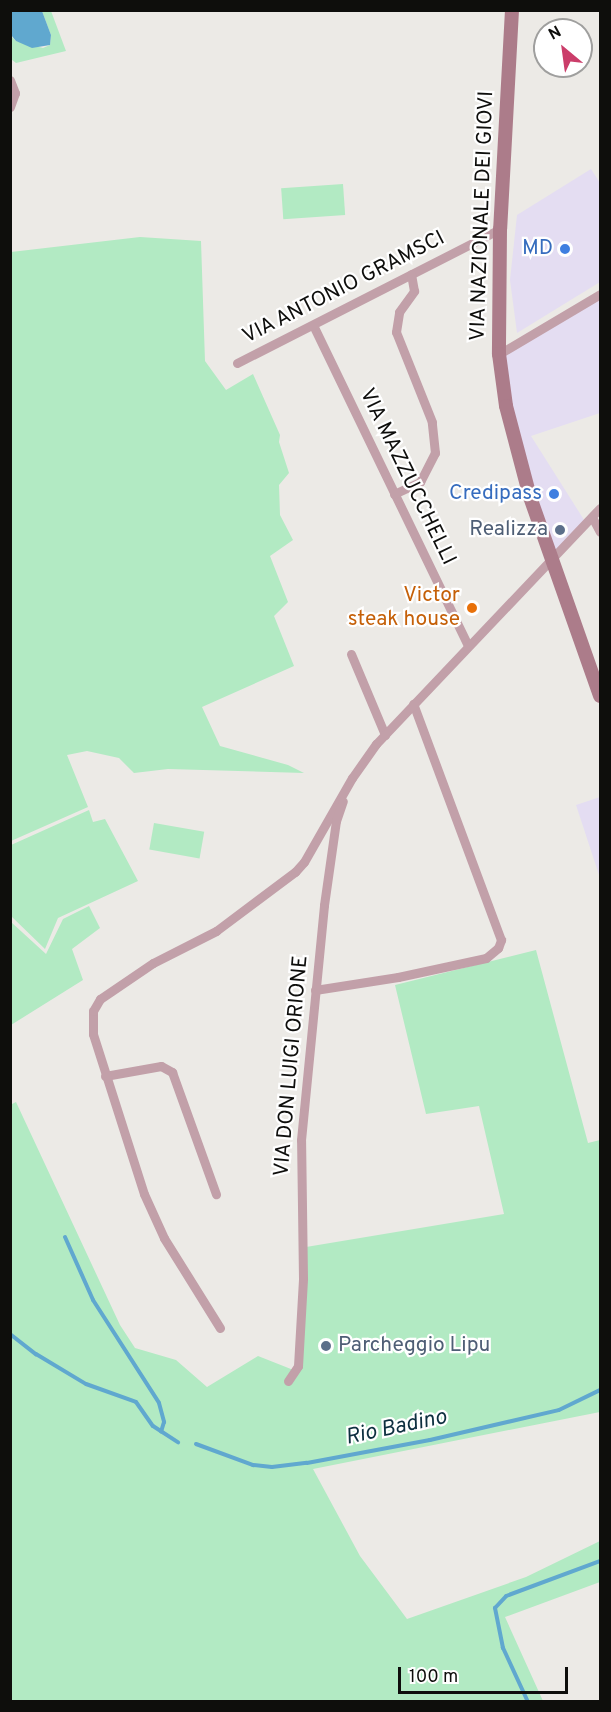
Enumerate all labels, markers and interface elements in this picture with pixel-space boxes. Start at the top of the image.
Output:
north arrow [533,18,593,78]
text: N [545,22,565,46]
street label: VIA NAZIONALE DEI GIOVI [466,90,500,342]
street label: VIA ANTONIO GRAMSCI [238,226,450,350]
place label: MD [522,236,553,262]
marker: MD [558,242,572,256]
street label: VIA MAZZUCCHELLI [353,384,461,570]
place label: Credipass [449,481,542,507]
marker: Credipass [547,487,561,501]
place label: Realizza [469,517,548,543]
marker: Realizza [553,523,567,537]
place label: Victor steak house [348,583,460,633]
marker: Victor steak house [465,601,479,615]
street label: VIA DON LUIGI ORIONE [270,954,314,1178]
place label: Parcheggio Lipu [338,1333,490,1359]
marker: Parcheggio Lipu [319,1339,333,1353]
water label: Rio Badino [343,1404,449,1452]
scale bar [401,1655,570,1693]
text: 100 m [409,1666,458,1689]

